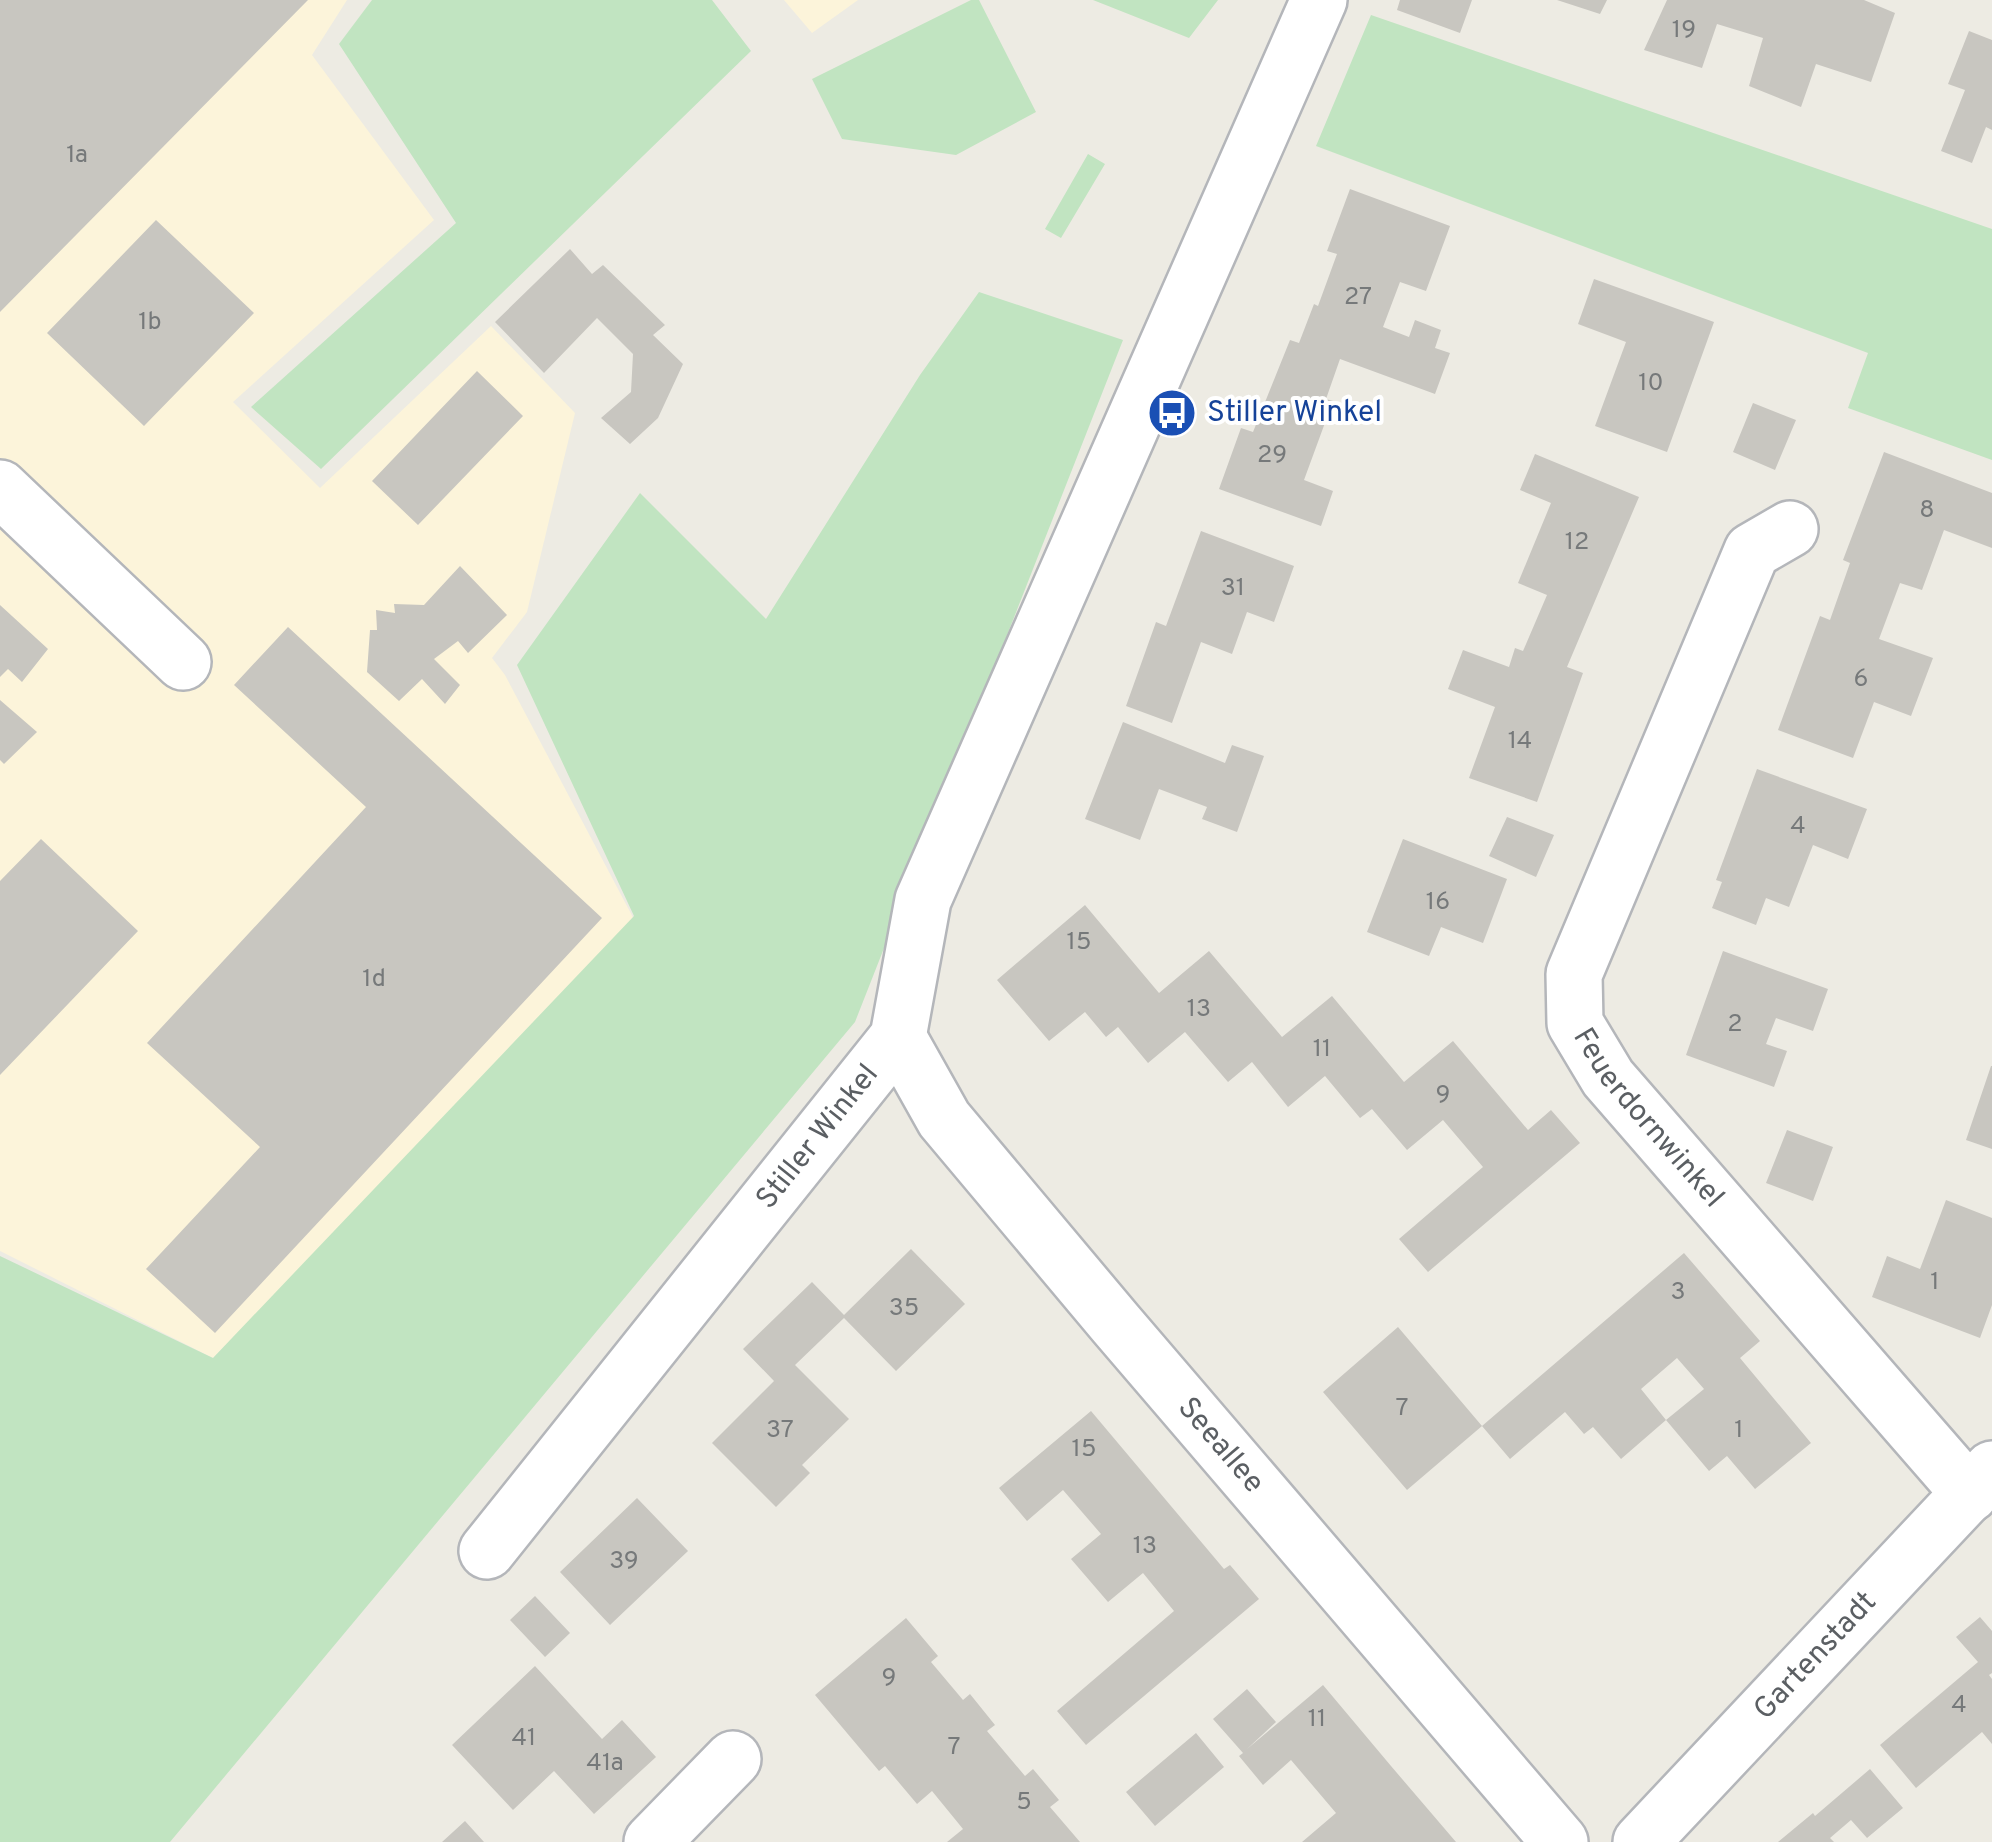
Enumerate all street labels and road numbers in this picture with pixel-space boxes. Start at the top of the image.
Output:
street label: Feuerdornwinkel [1564,1022,1731,1216]
street label: Stiller Winkel [749,1057,887,1217]
street label: Seeallee [1169,1390,1272,1501]
street label: Gartenstadt [1747,1584,1885,1728]

